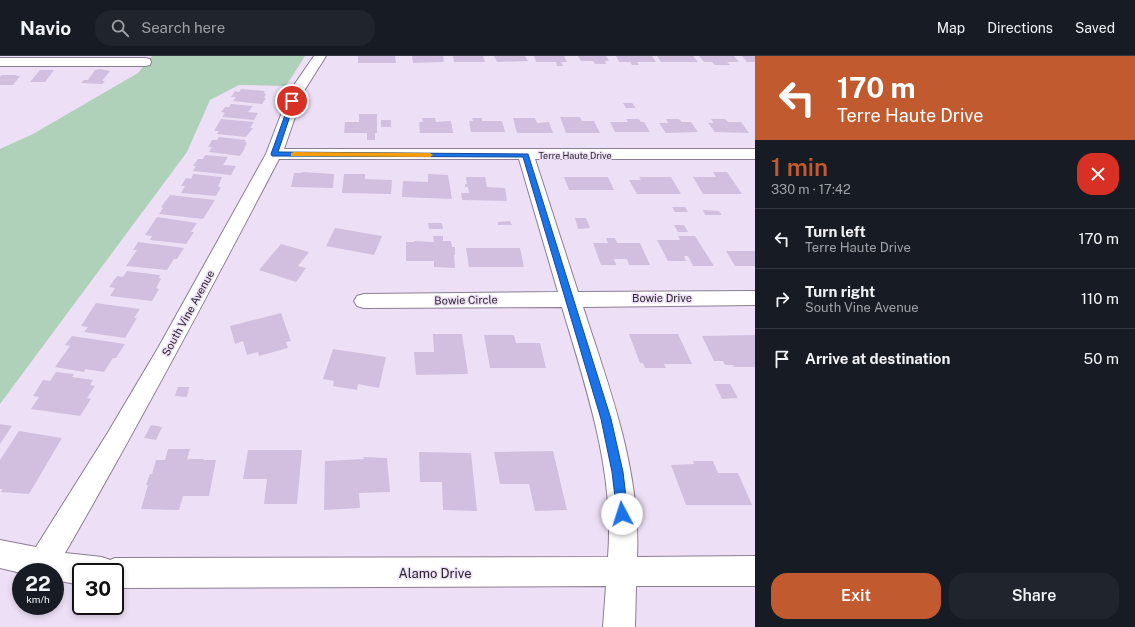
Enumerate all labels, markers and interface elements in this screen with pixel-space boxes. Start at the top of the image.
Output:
search box [95,10,375,46]
text: Navio [20,17,71,39]
icon: search [109,17,131,39]
text: Search here [141,19,225,36]
text: Map [937,20,965,36]
text: Directions [987,20,1053,36]
text: Saved [1075,20,1115,36]
text: 170 m [837,71,916,104]
icon: left [771,72,823,124]
pin [275,84,309,118]
icon: arrive [281,90,303,112]
text: Terre Haute Drive [837,105,983,126]
street label: Terre Haute Drive [538,150,612,161]
text: 1 min [771,153,828,181]
button: close [1077,153,1119,195]
text: 330 m · 17:42 [771,182,851,197]
text: Turn left [805,223,866,240]
icon: left [771,228,793,250]
text: 170 m [1078,230,1119,247]
text: Terre Haute Drive [805,240,911,255]
street label: South Vine Avenue [159,268,217,358]
text: Turn right [805,283,875,300]
icon: right [771,288,793,310]
text: 110 m [1081,290,1119,307]
street label: Bowie Drive [632,292,692,304]
street label: Bowie Circle [434,293,498,307]
text: South Vine Avenue [805,300,919,315]
icon: arrive [771,348,793,370]
text: Arrive at destination [805,350,950,367]
text: 50 m [1084,350,1119,367]
position arrow [601,493,643,535]
speed limit sign: 30 [72,563,124,615]
street label: Alamo Drive [398,566,472,581]
text: 22 [25,572,51,596]
button: Exit [771,573,941,619]
button: Share [949,573,1119,619]
text: km/h [26,593,50,605]

